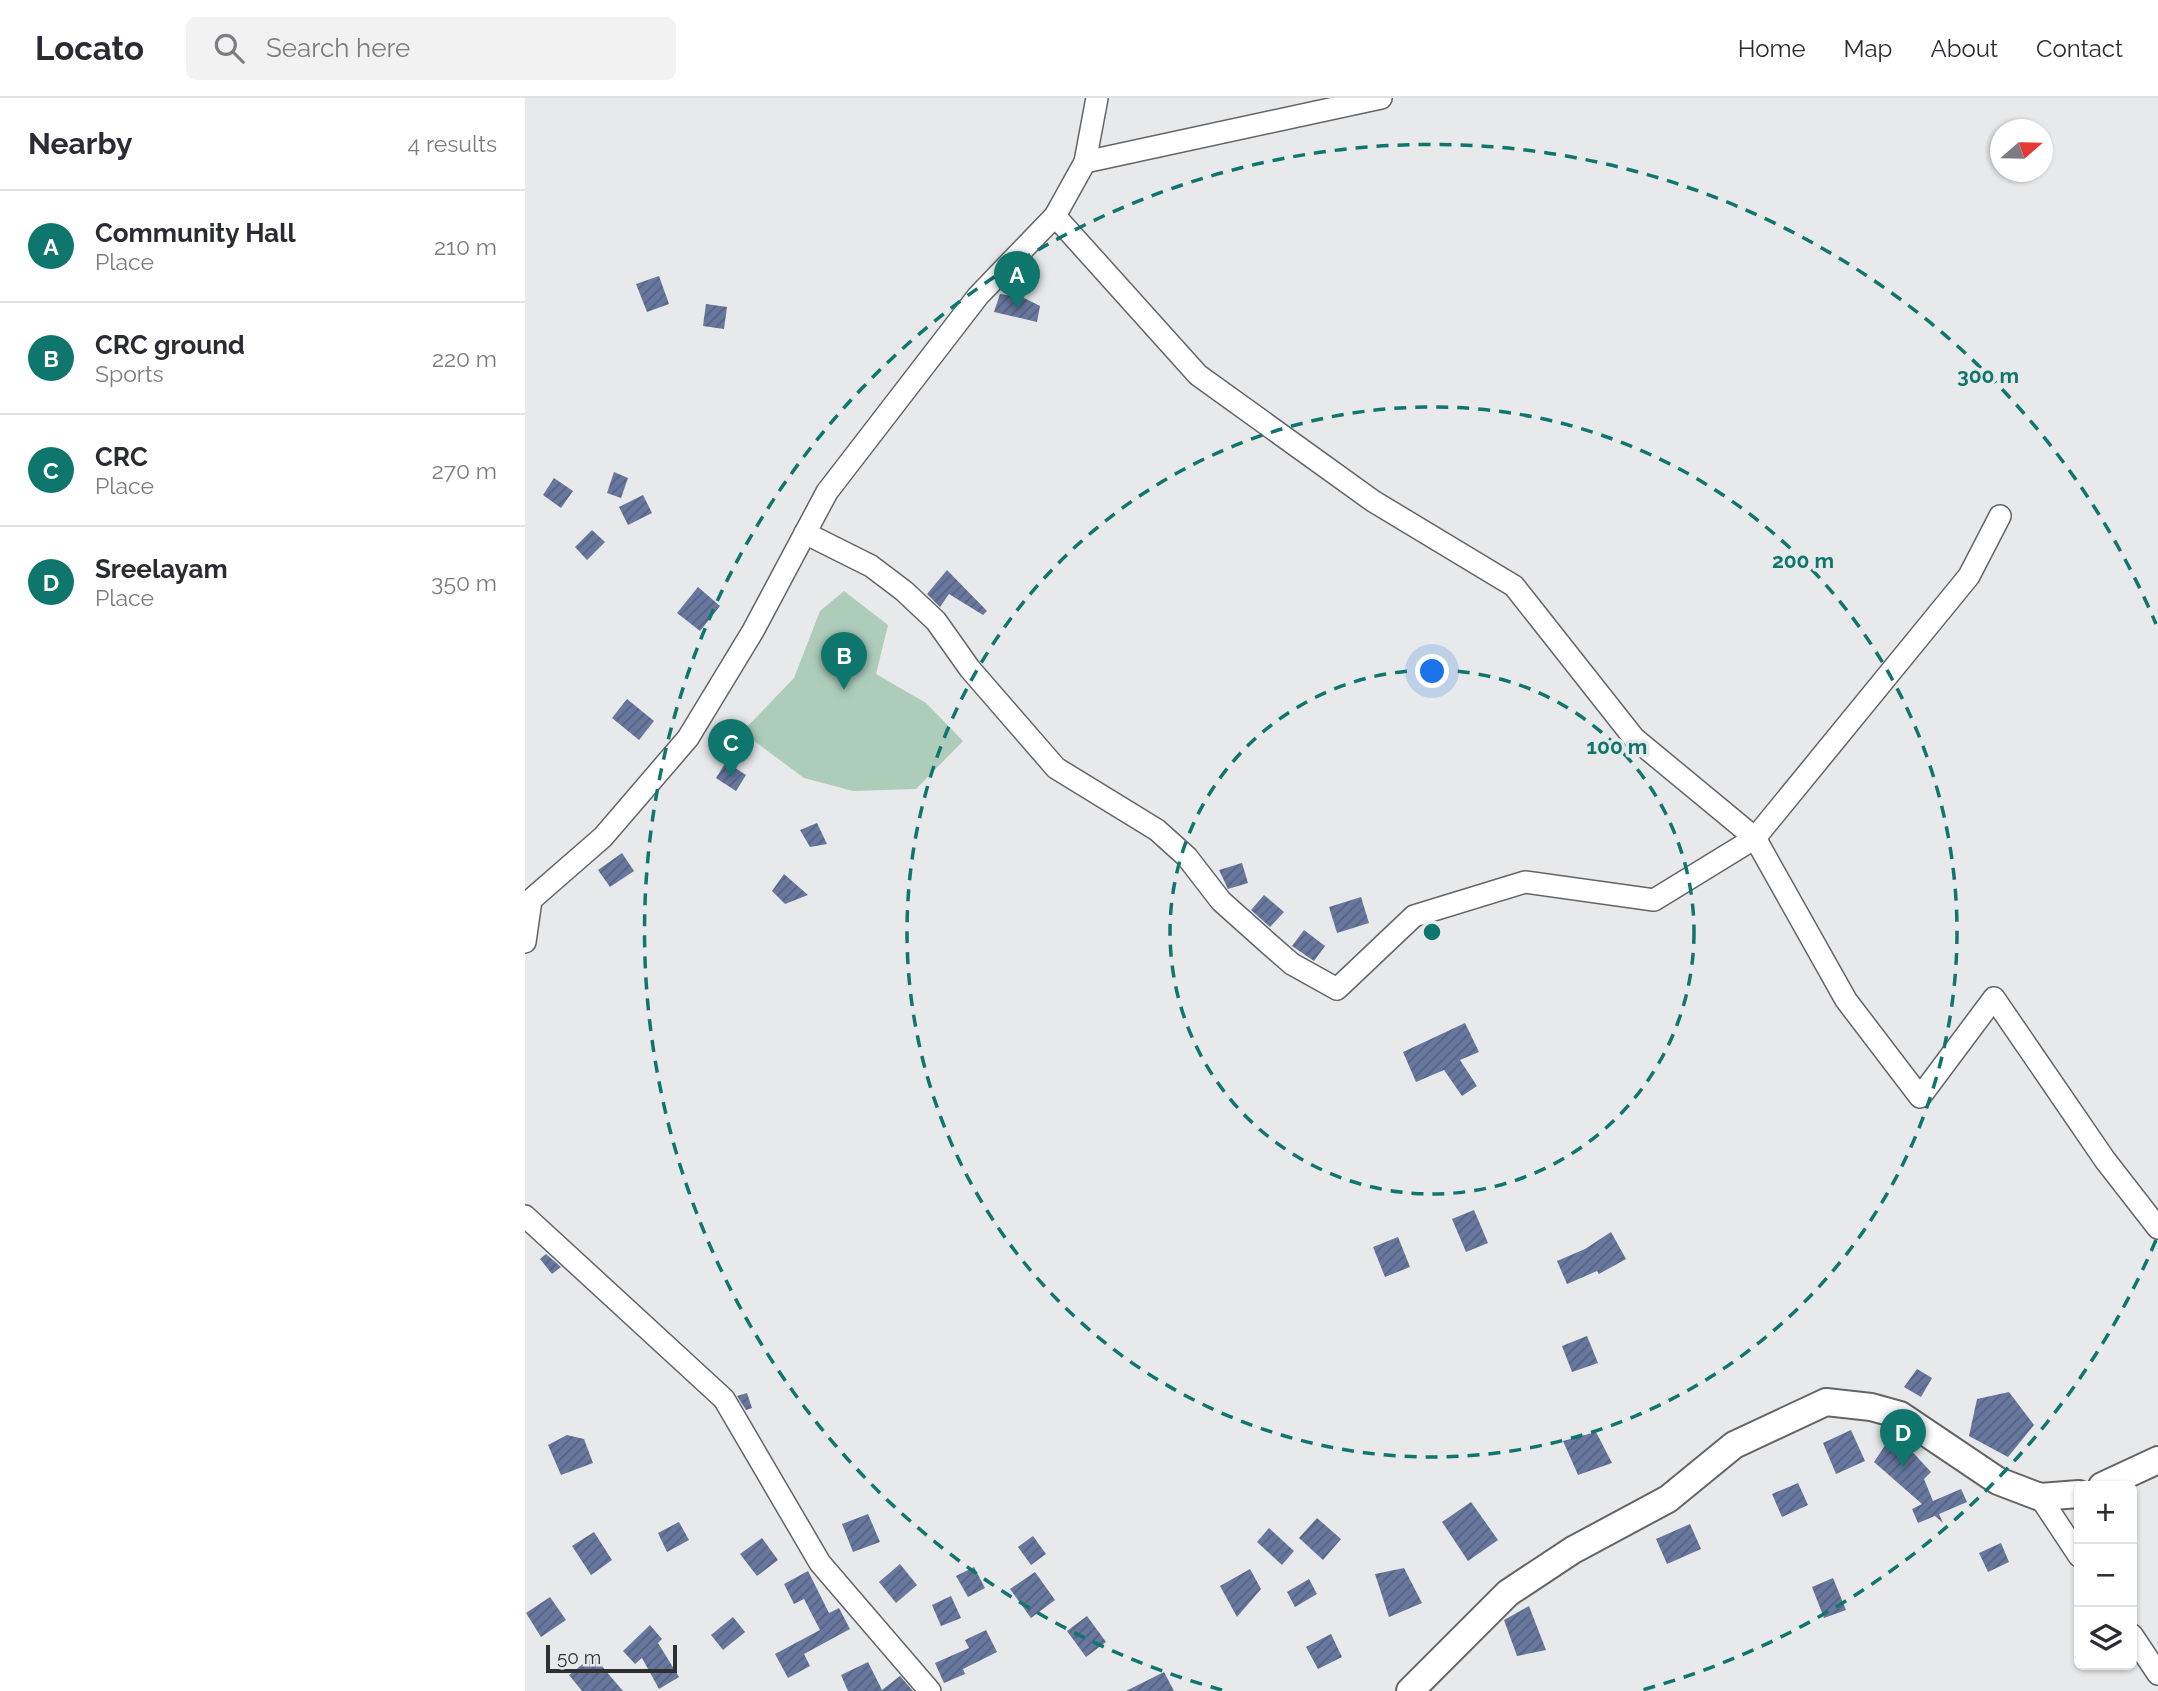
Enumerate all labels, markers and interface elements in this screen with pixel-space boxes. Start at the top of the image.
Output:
search box [186,17,676,80]
text: Locato [35,29,144,68]
icon: search [210,29,248,67]
text: Search here [266,33,410,63]
text: Home [1738,34,1806,63]
text: Map [1844,34,1892,63]
text: About [1930,34,1998,63]
text: Contact [2036,34,2123,63]
north arrow [1990,119,2053,182]
text: Nearby [28,126,132,161]
text: 4 results [408,130,497,157]
text: Community Hall [95,218,296,248]
text: A [43,233,59,260]
text: 210 m [434,233,497,260]
text: Place [95,248,154,275]
pin: A [994,251,1040,309]
text: CRC ground [95,330,245,360]
text: B [43,345,59,372]
text: 220 m [432,345,497,372]
text: Sports [95,360,164,387]
text: 300 m [1957,363,2019,388]
text: CRC [95,442,148,472]
text: C [43,457,59,484]
text: 270 m [432,457,497,484]
text: Place [95,472,154,499]
text: 200 m [1772,548,1834,573]
text: Sreelayam [95,554,228,584]
text: D [43,569,59,596]
text: 350 m [431,569,497,596]
text: Place [95,584,154,611]
pin: B [821,632,867,690]
your location [1415,654,1449,688]
pin: C [708,719,754,777]
text: 100 m [1587,734,1647,759]
centre of rings [1420,920,1444,944]
pin: D [1880,1409,1926,1467]
map controls [2074,1481,2137,1670]
button: + [2074,1481,2137,1544]
button: − [2074,1544,2137,1607]
button: layers [2074,1607,2137,1670]
scale bar [546,1642,677,1674]
text: 50 m [557,1646,601,1668]

